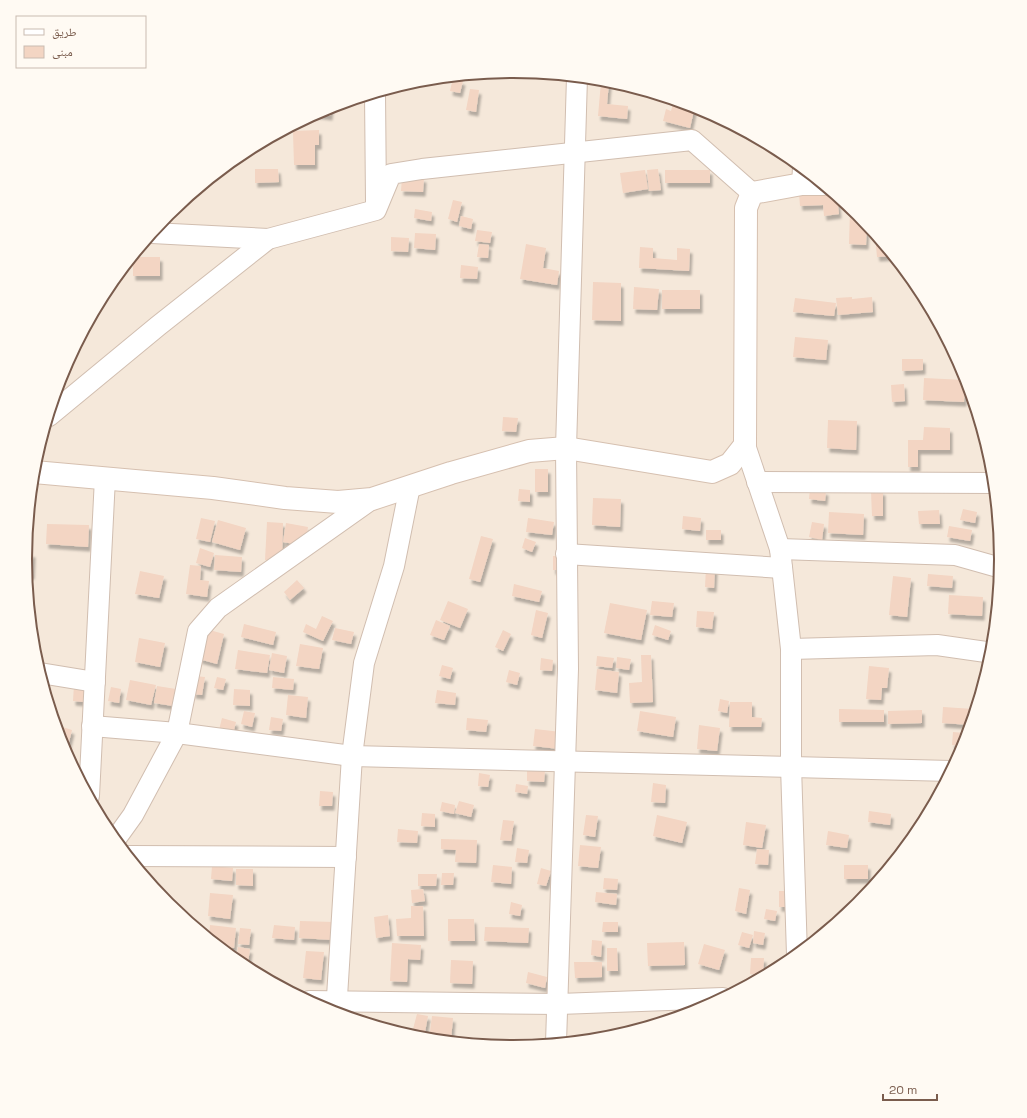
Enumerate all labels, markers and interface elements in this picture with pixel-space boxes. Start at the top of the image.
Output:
legend [16,16,146,68]
text: طريق [52,24,77,40]
text: مبنى [52,44,73,60]
scale bar [883,1076,937,1102]
text: 20 m [889,1082,917,1098]

